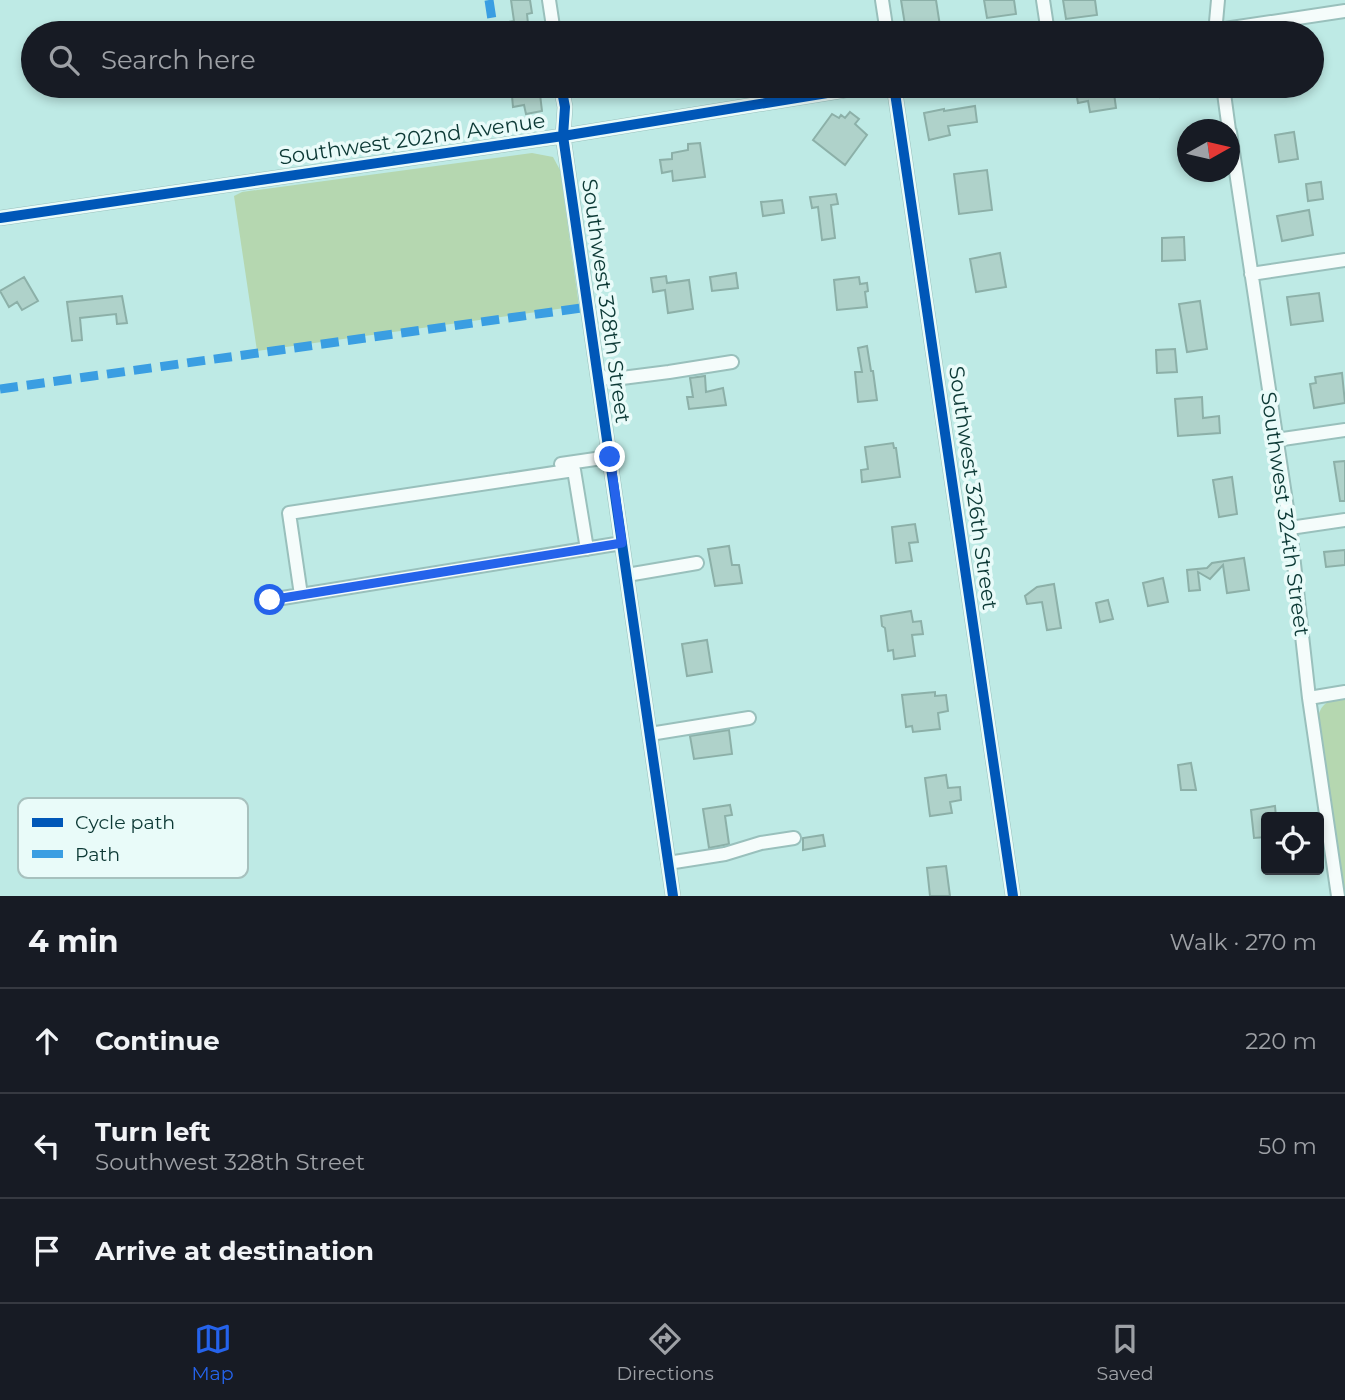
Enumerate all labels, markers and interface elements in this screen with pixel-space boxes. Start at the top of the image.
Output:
search box [21,21,1324,98]
icon: search [45,41,83,79]
text: Search here [101,44,256,76]
street label: Southwest 202nd Avenue [277,107,547,170]
north arrow [1177,119,1240,182]
street label: Southwest 328th Street [577,177,636,425]
street label: Southwest 326th Street [944,364,1003,611]
street label: Southwest 324th Street [1256,390,1315,638]
route end [594,441,625,472]
route start [254,584,285,615]
legend [18,798,248,878]
text: Cycle path [75,811,175,834]
map controls [1261,812,1324,875]
button: locate [1261,812,1324,875]
text: Path [75,843,120,866]
text: 4 min [28,923,118,960]
text: Walk · 270 m [1170,928,1317,956]
icon: ahead [28,1022,66,1060]
text: Continue [95,1025,220,1057]
text: 220 m [1245,1027,1317,1055]
text: Turn left [95,1116,211,1148]
icon: left [28,1127,66,1165]
text: 50 m [1258,1132,1317,1160]
text: Southwest 328th Street [95,1148,365,1176]
icon: arrive [28,1232,66,1270]
text: Arrive at destination [95,1235,374,1267]
tab: Map [191,1320,234,1385]
tab: Directions [616,1320,714,1385]
tab: Saved [1097,1320,1154,1385]

